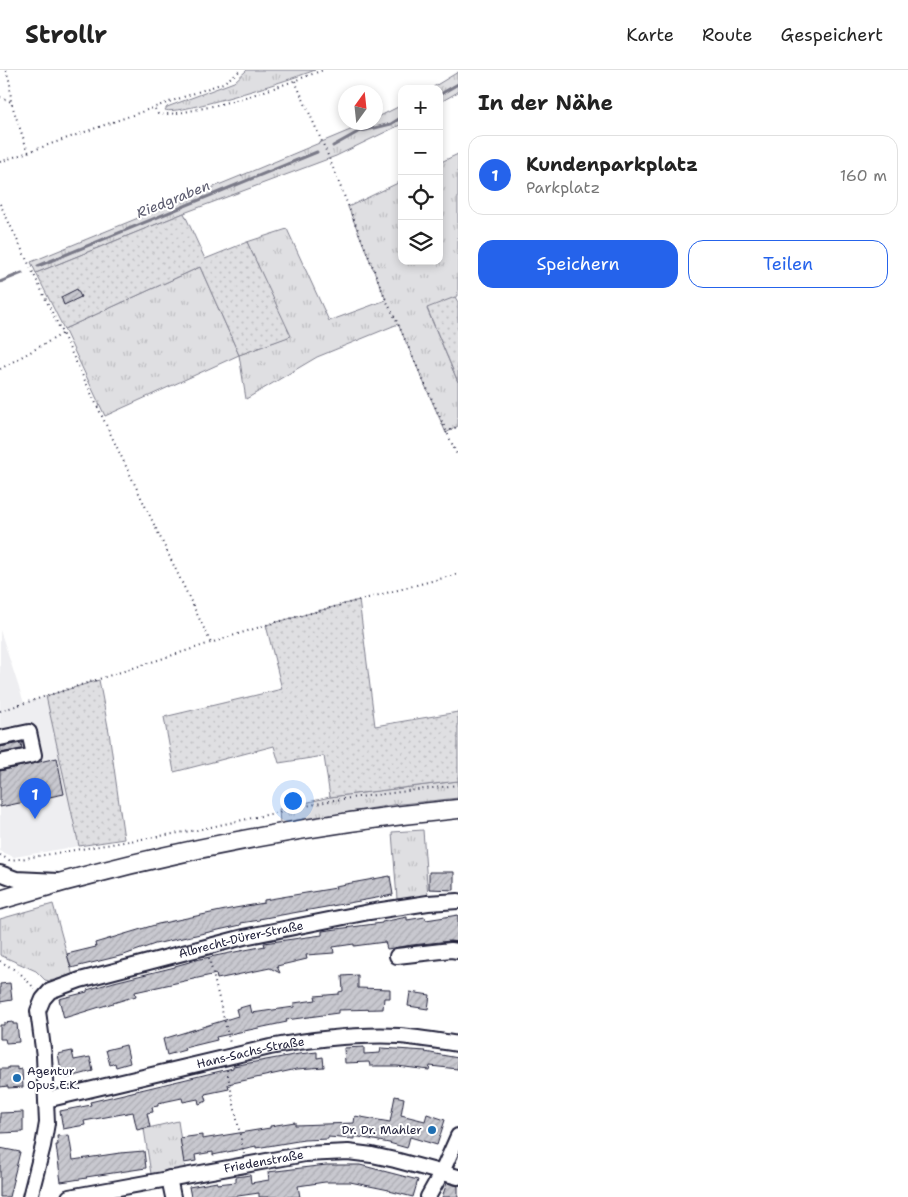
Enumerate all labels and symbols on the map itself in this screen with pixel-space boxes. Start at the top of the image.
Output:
north arrow [338,85,383,130]
water label: Riedgraben [133,176,213,222]
pin: 1 [19,778,51,819]
your location [280,788,306,814]
street label: Albrecht-Dürer-Straße [177,917,305,962]
street label: Hans-Sachs-Straße [195,1033,306,1072]
place label: Agentur Opus E.K. [27,1063,80,1093]
marker: Agentur Opus E.K. [11,1072,23,1084]
place label: Dr. Dr. Mahler [342,1122,422,1138]
marker: Dr. Dr. Mahler [426,1124,438,1136]
street label: Friedenstraße [223,1146,305,1177]

